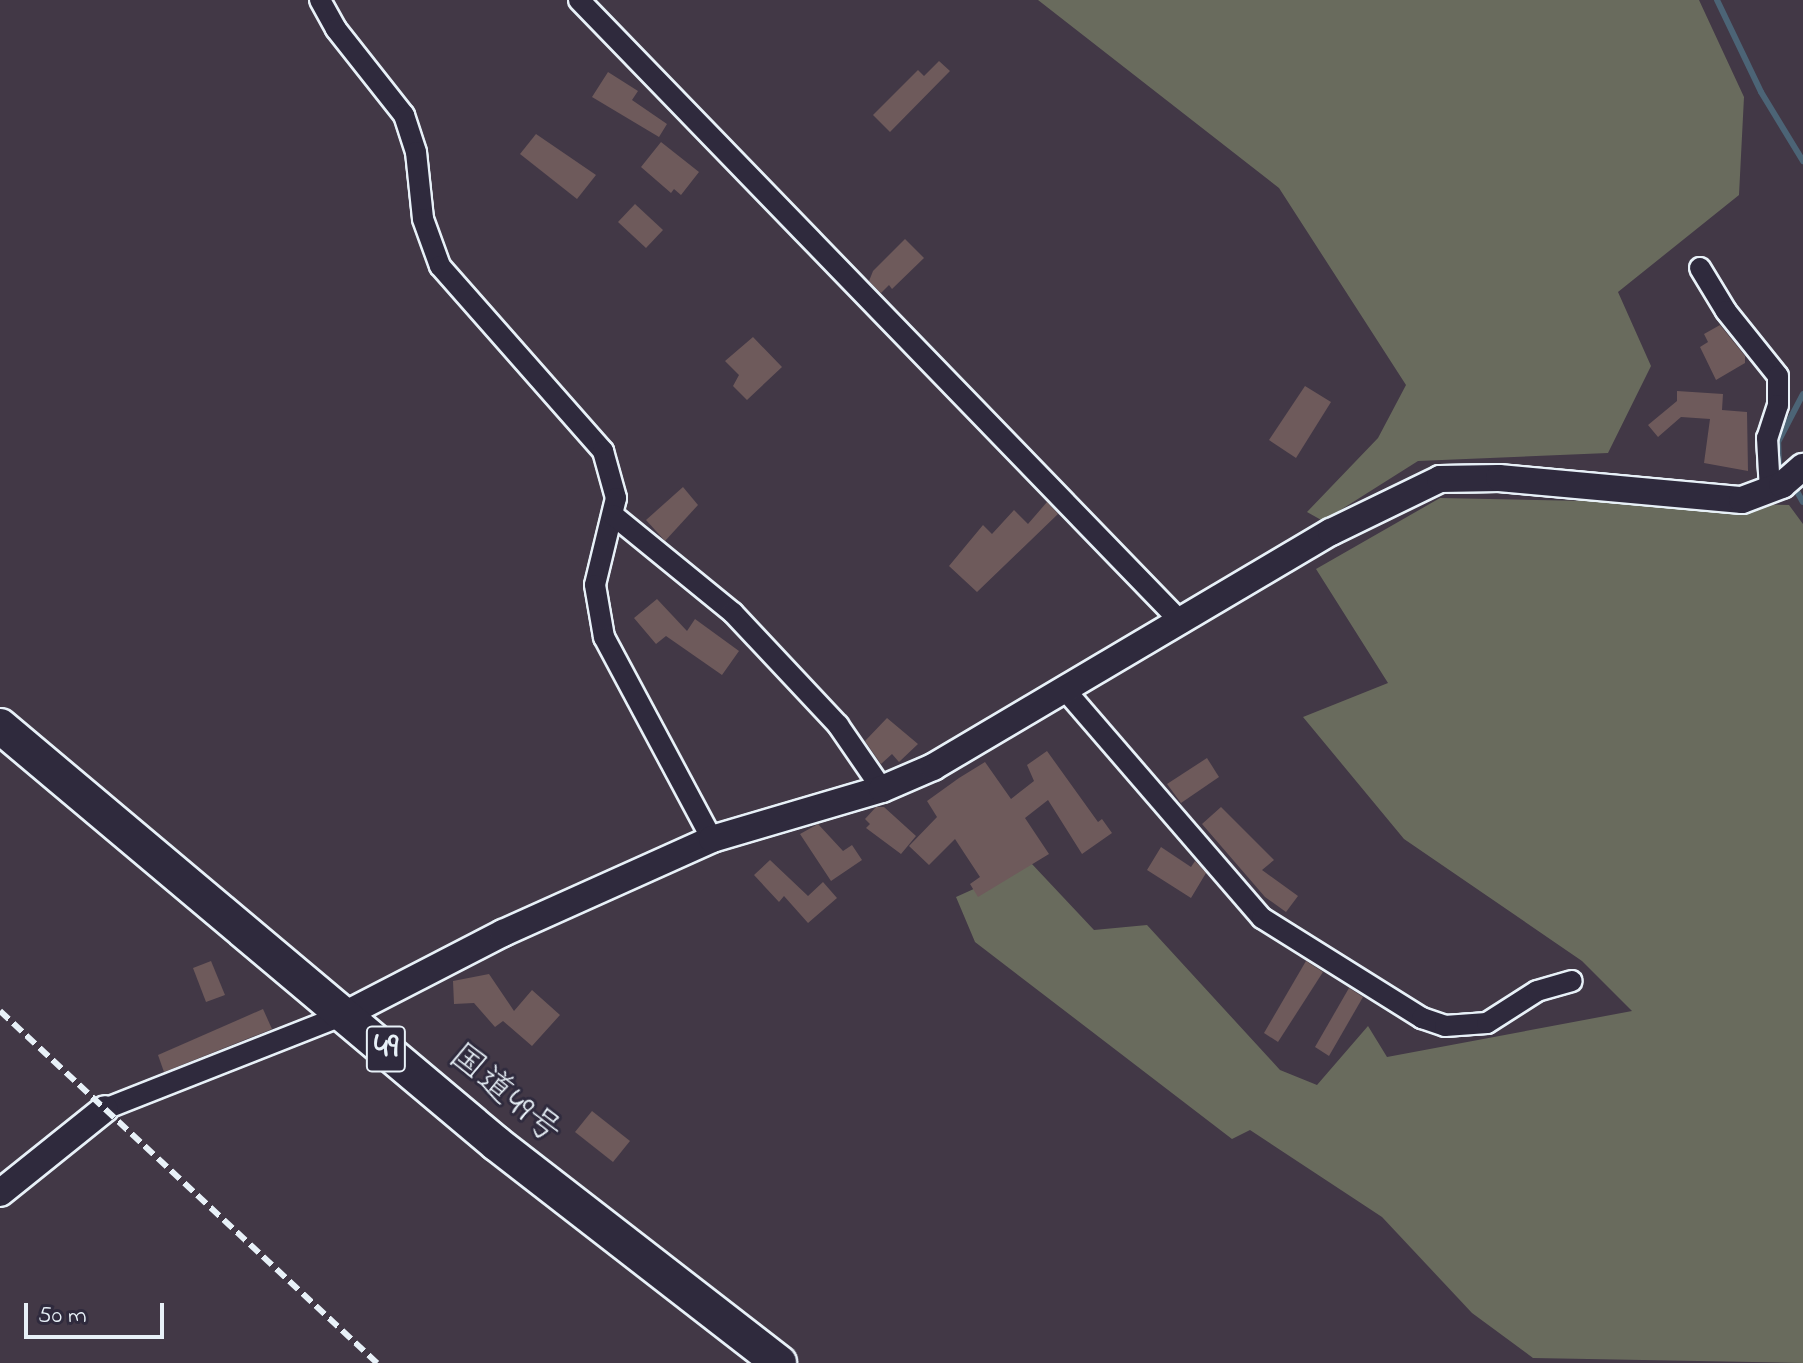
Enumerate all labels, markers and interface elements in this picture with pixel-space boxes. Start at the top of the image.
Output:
road number: 49 [364,1019,408,1079]
street label: 国道49号 [439,1035,569,1155]
scale bar [28,1287,168,1337]
text: 50 m [38,1299,87,1334]

